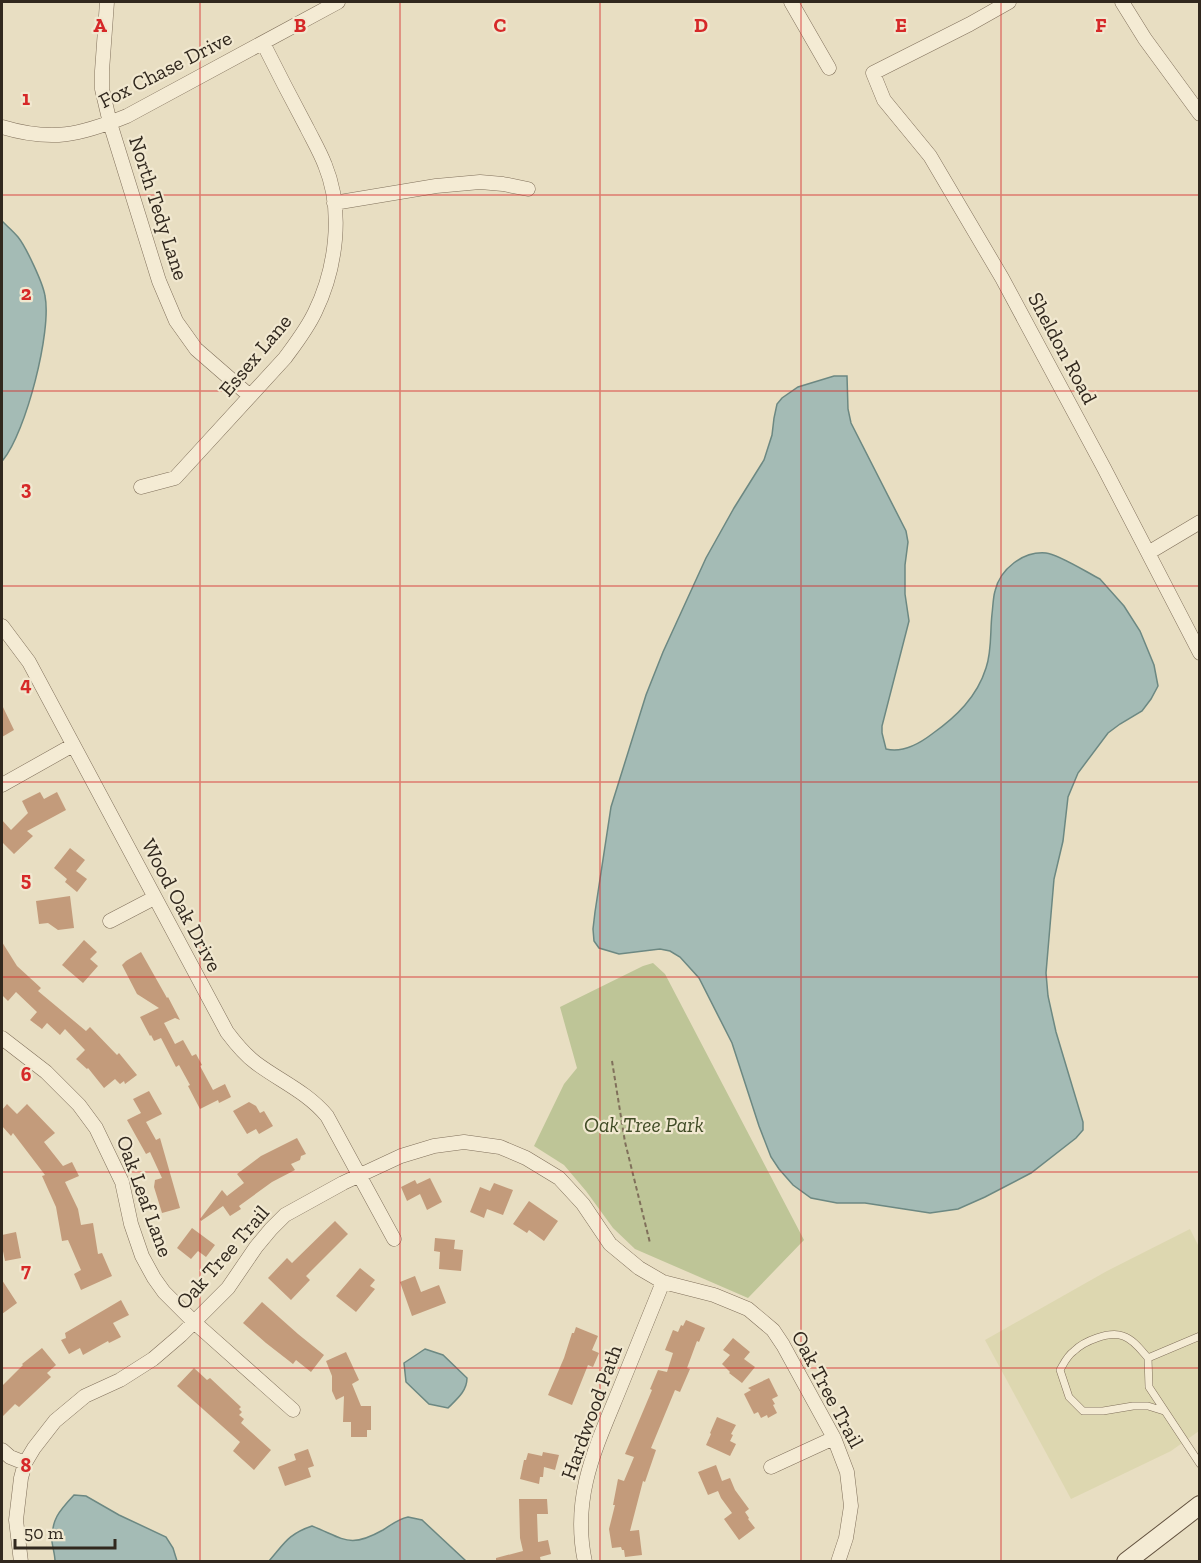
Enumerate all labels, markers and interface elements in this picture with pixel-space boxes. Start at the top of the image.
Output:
text: A [93,13,107,37]
text: B [294,13,306,37]
text: C [494,13,507,37]
text: D [694,13,708,37]
text: E [895,13,907,37]
text: F [1095,13,1107,37]
street label: Fox Chase Drive [94,25,236,113]
text: 1 [22,86,30,110]
street label: North Tedy Lane [124,133,194,283]
text: 2 [21,281,32,305]
street label: Sheldon Road [1023,288,1103,408]
street label: Essex Lane [213,309,297,401]
text: 3 [21,476,32,500]
text: 4 [20,672,32,696]
street label: Wood Oak Drive [136,834,228,976]
text: 5 [21,867,31,891]
text: 6 [21,1062,32,1086]
park label: Oak Tree Park [584,1112,704,1137]
street label: Oak Leaf Lane [111,1132,179,1260]
street label: Oak Tree Trail [170,1200,274,1314]
text: 7 [21,1258,31,1282]
street label: Oak Tree Trail [787,1326,870,1452]
street label: Hardwood Path [555,1341,627,1483]
text: 8 [21,1453,32,1477]
scale bar [15,1512,116,1550]
text: 50 m [24,1522,64,1544]

